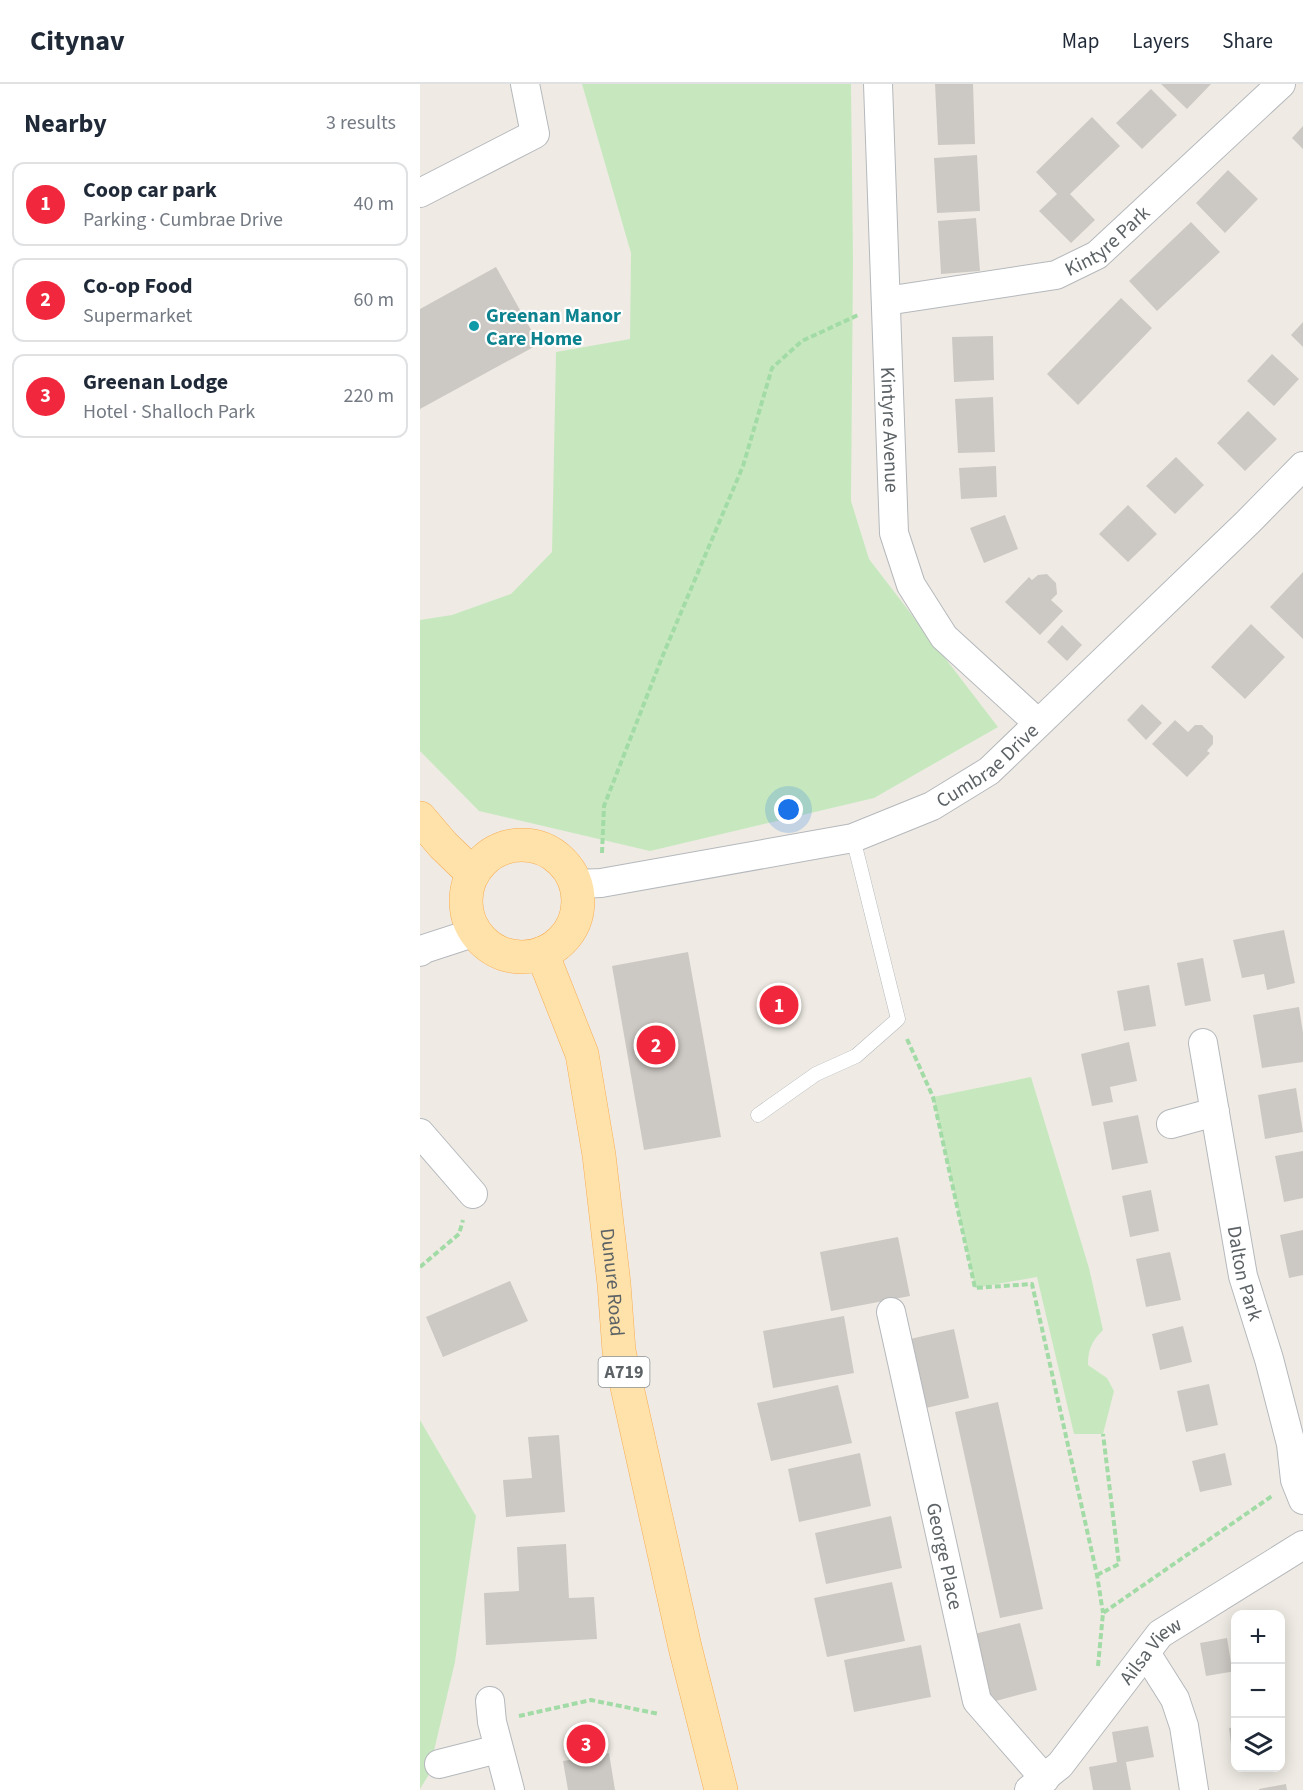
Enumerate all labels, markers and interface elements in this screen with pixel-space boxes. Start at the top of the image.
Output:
text: Citynav [30,21,125,61]
text: Map [1062,26,1099,56]
text: Layers [1132,26,1189,56]
text: Share [1222,26,1273,56]
text: Nearby [24,105,107,142]
text: 3 results [326,109,396,137]
text: Coop car park [83,174,217,206]
text: 1 [40,190,51,218]
text: 40 m [354,190,394,218]
street label: Kintyre Park [1060,200,1157,284]
text: Parking · Cumbrae Drive [83,206,283,234]
text: Co-op Food [83,270,193,302]
text: 2 [40,286,51,314]
text: 60 m [354,286,394,314]
text: Supermarket [83,302,192,330]
place label: Greenan Manor Care Home [486,302,621,353]
marker: Greenan Manor Care Home [467,319,481,333]
text: Greenan Lodge [83,366,228,398]
street label: Kintyre Avenue [873,366,906,493]
text: 3 [40,382,51,410]
text: 220 m [344,382,394,410]
text: Hotel · Shalloch Park [83,398,255,426]
street label: Cumbrae Drive [931,717,1045,815]
your location [774,795,803,824]
pin: 1 [760,982,798,1028]
pin: 2 [636,1022,676,1068]
street label: Dalton Park [1220,1224,1269,1325]
street label: Dunure Road [593,1227,631,1337]
road number: A719 [598,1357,650,1387]
street label: George Place [919,1500,969,1613]
map controls [1231,1610,1285,1772]
button: + [1231,1610,1285,1664]
street label: Ailsa View [1113,1611,1187,1691]
button: − [1231,1664,1285,1718]
button: layers [1231,1718,1285,1772]
pin: 3 [566,1722,606,1766]

